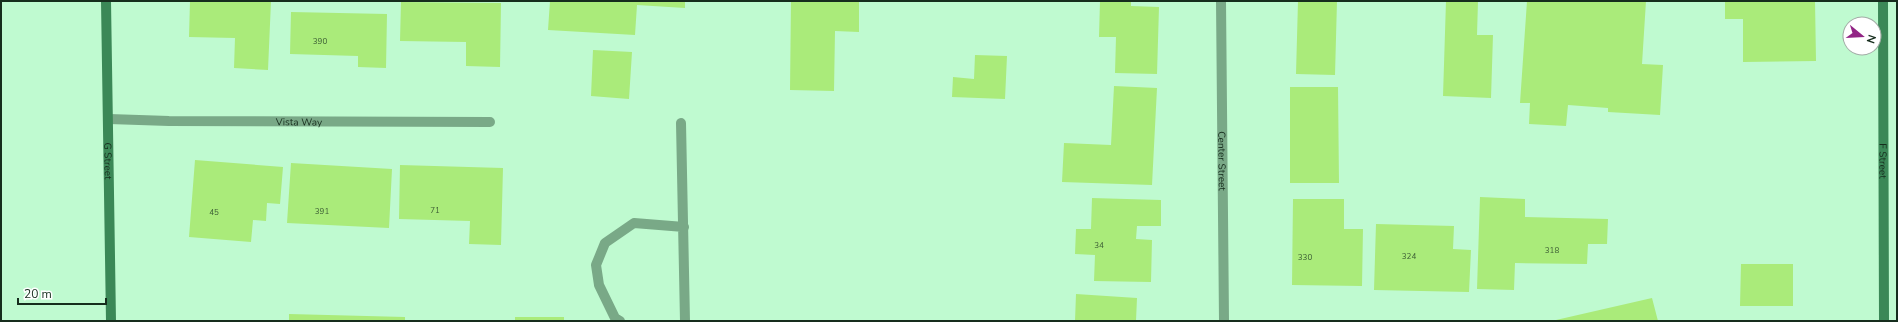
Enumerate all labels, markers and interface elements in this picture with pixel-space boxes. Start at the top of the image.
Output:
north arrow [1842,16,1882,56]
text: N [1863,33,1879,45]
house number: 390 [313,36,327,47]
street label: Vista Way [275,115,323,129]
street label: Center Street [1214,131,1229,191]
street label: G Street [100,142,115,180]
street label: F Street [1875,143,1890,179]
house number: 71 [430,205,440,216]
house number: 391 [315,206,329,217]
house number: 45 [209,207,219,218]
house number: 34 [1094,240,1104,251]
house number: 318 [1545,245,1559,256]
house number: 324 [1402,251,1416,262]
house number: 330 [1298,252,1312,263]
scale bar [18,280,106,306]
text: 20 m [24,286,52,302]

